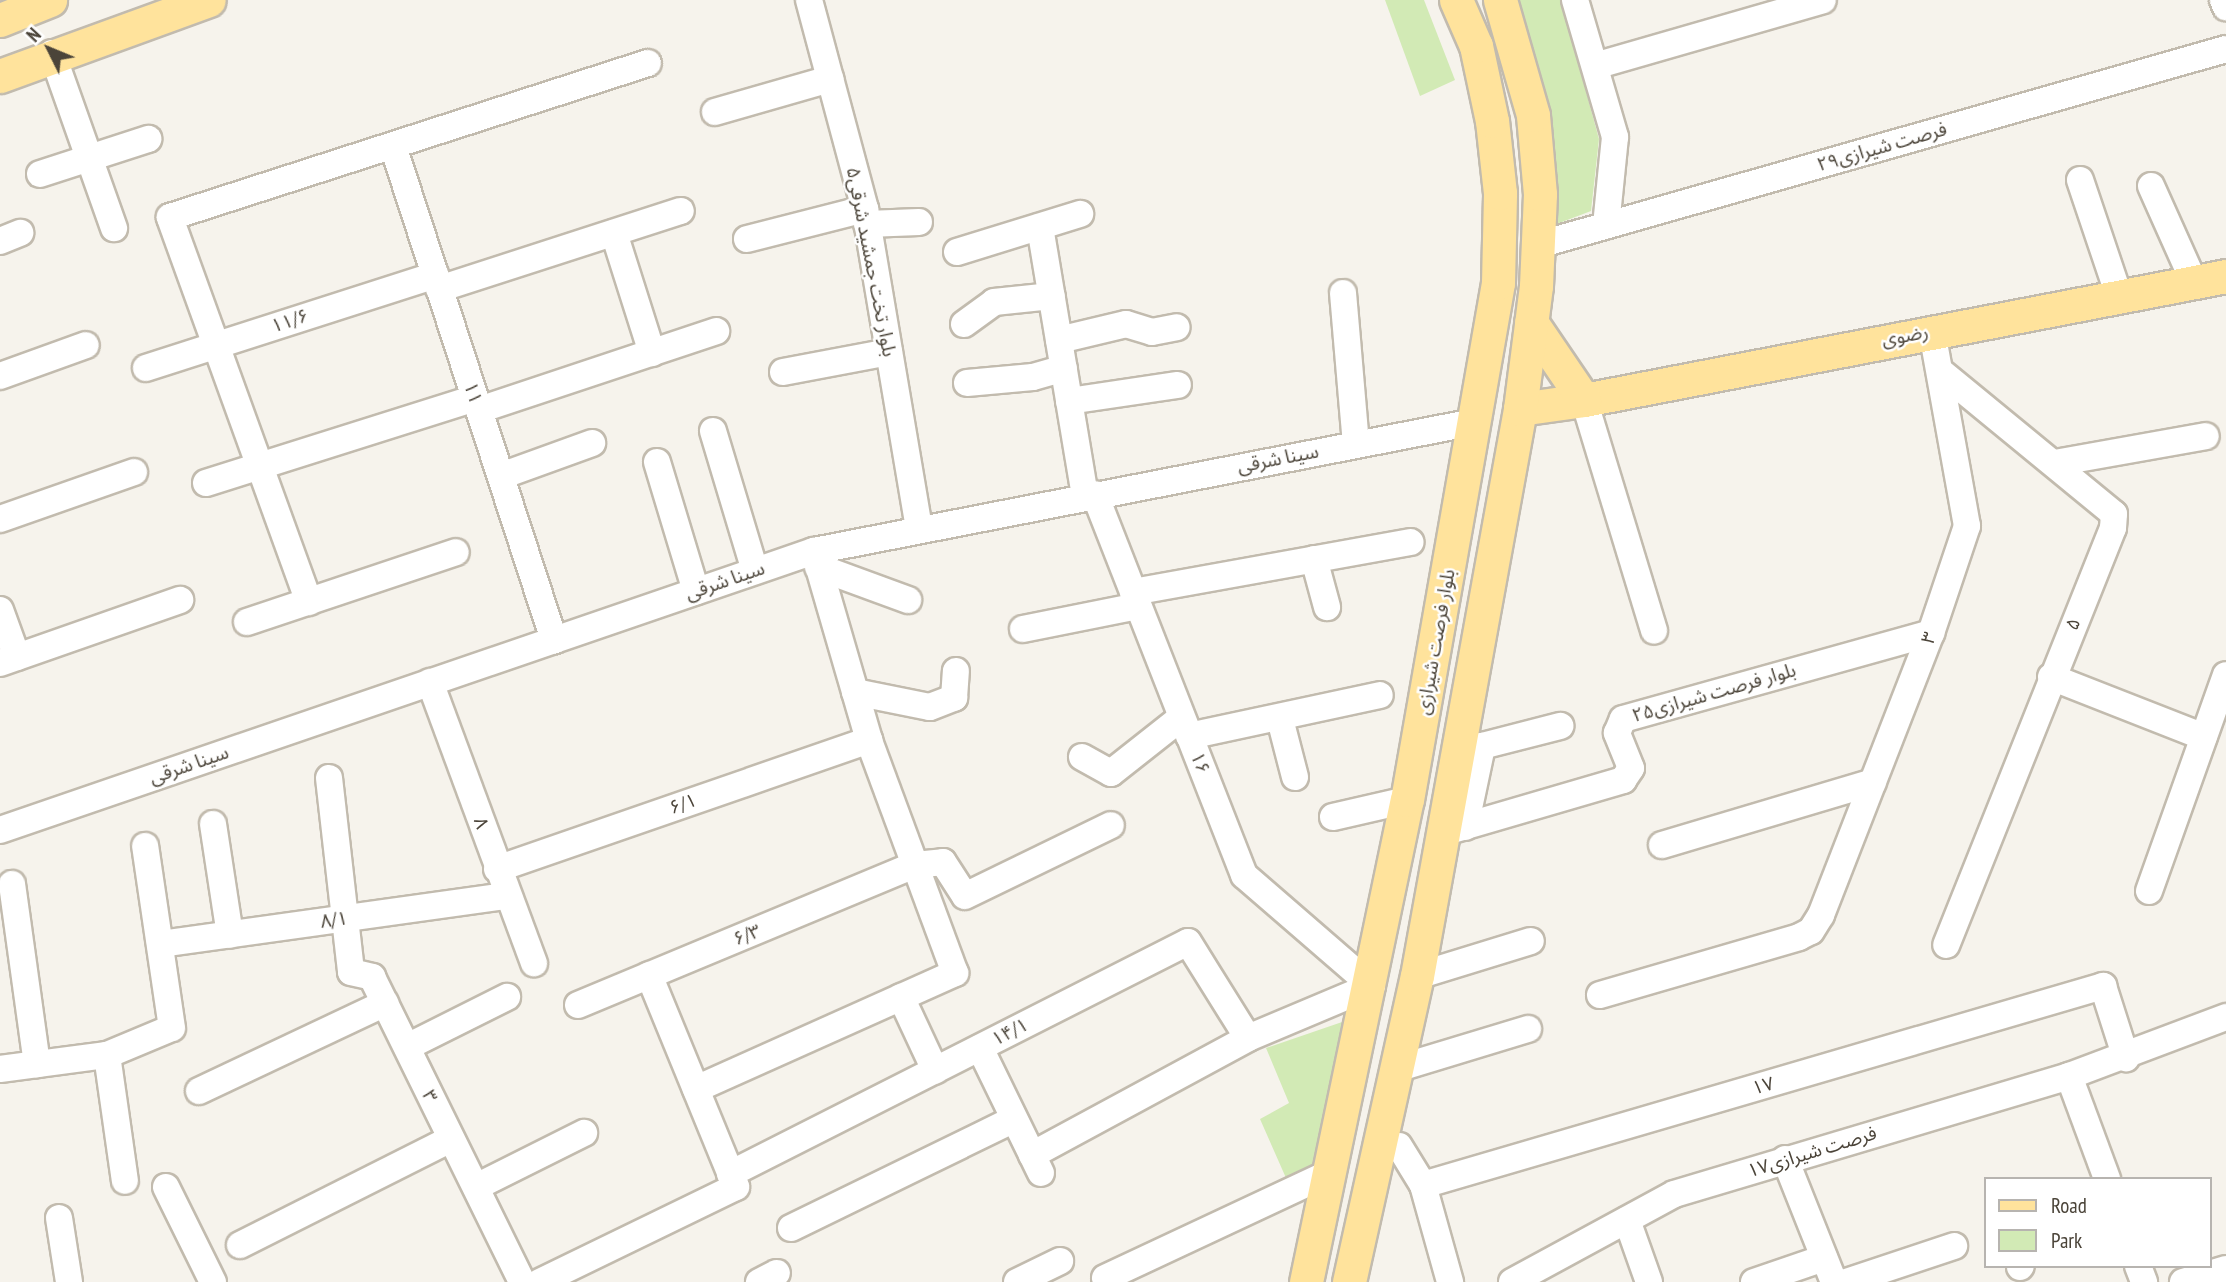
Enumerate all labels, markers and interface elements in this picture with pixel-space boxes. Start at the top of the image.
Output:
north arrow [14,14,84,84]
text: N [21,23,46,47]
street label: فرصت شیرازی۲۹ [1814,118,1950,176]
street label: بلوار تخت جمشید شرقی۵ [841,165,901,359]
street label: ۱۱/۶ [268,304,312,338]
street label: رضوی [1880,320,1930,352]
street label: ۱۱ [459,379,487,407]
street label: سینا شرقی [1235,440,1321,478]
street label: سینا شرقی [682,557,768,605]
street label: بلوار فرصت شیرازی [1412,567,1460,717]
street label: ۵ [2060,615,2086,633]
street label: ۳ [1916,629,1942,647]
street label: بلوار فرصت شیرازی۲۵ [1629,659,1799,727]
street label: سینا شرقی [146,741,232,789]
street label: ۱۶ [1185,749,1215,777]
street label: ۶/۱ [666,789,700,819]
street label: ۸ [468,814,494,832]
street label: ۸/۱ [319,907,349,933]
street label: ۶/۳ [730,919,764,951]
street label: ۱۴/۱ [988,1013,1032,1051]
street label: ۱۷ [1749,1072,1777,1100]
street label: ۳ [417,1086,443,1106]
street label: ۱۷فرصت شیرازی [1745,1121,1879,1183]
legend [1984,1177,2212,1268]
text: Road [2051,1192,2087,1219]
text: Park [2051,1227,2082,1254]

